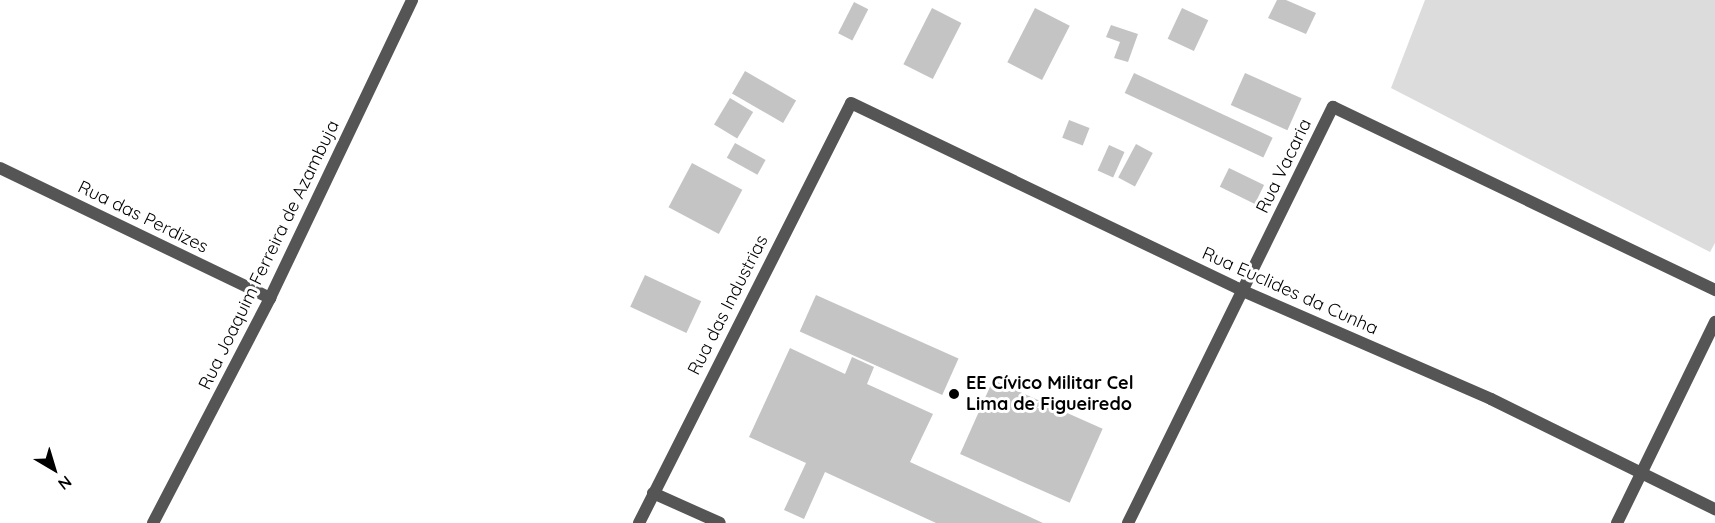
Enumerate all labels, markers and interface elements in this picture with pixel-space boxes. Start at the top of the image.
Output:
street label: Rua Vacaria [1252,115,1316,217]
street label: Rua Joaquim Ferreira de Azambuja [194,117,344,393]
street label: Rua das Perdizes [74,176,212,258]
street label: Rua das Industrias [683,231,773,379]
street label: Rua Euclides da Cunha [1199,242,1381,340]
place label: EE Cívico Militar Cel Lima de Figueiredo [966,373,1134,416]
marker: EE Cívico Militar Cel Lima de Figueiredo [947,387,961,401]
north arrow [24,439,84,499]
text: N [54,472,76,495]

